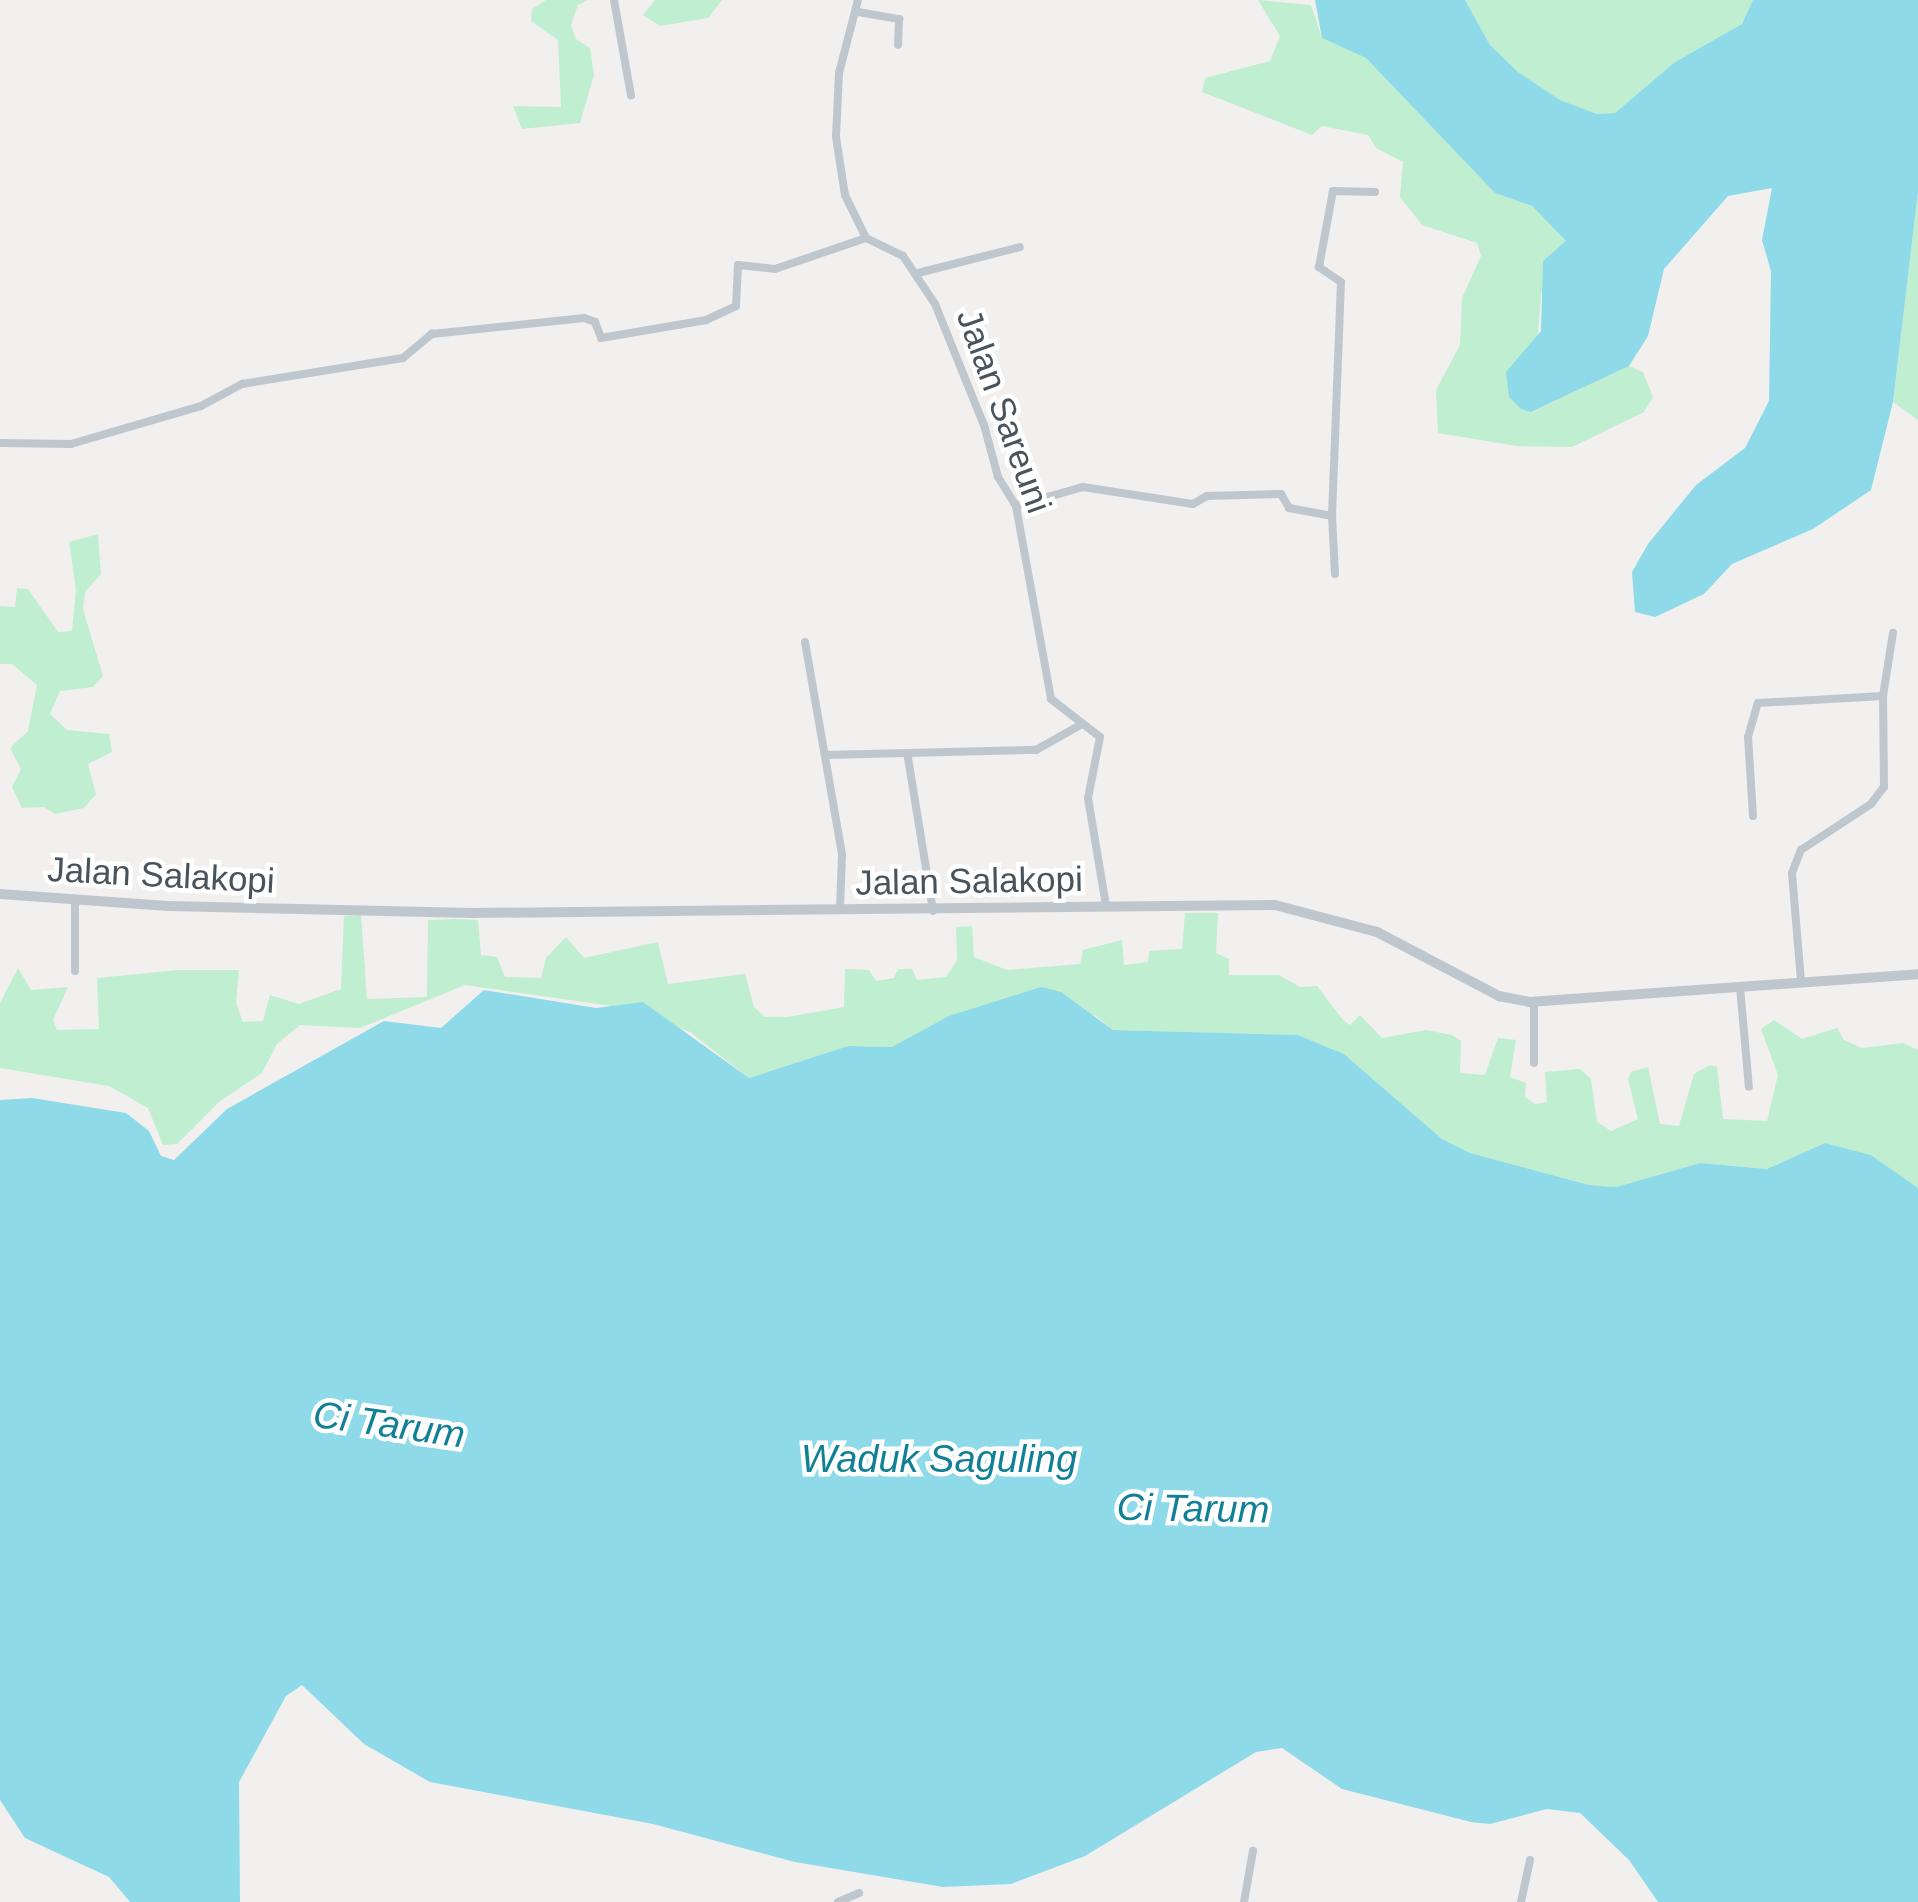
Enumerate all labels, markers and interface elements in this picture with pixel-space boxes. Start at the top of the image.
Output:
street label: Jalan Sareuni [948,303,1060,519]
street label: Jalan Salakopi [46,848,276,902]
street label: Jalan Salakopi [855,858,1083,904]
water label: Ci Tarum [310,1392,468,1458]
water label: Waduk Saguling [801,1437,1077,1483]
water label: Ci Tarum [1116,1485,1270,1533]

